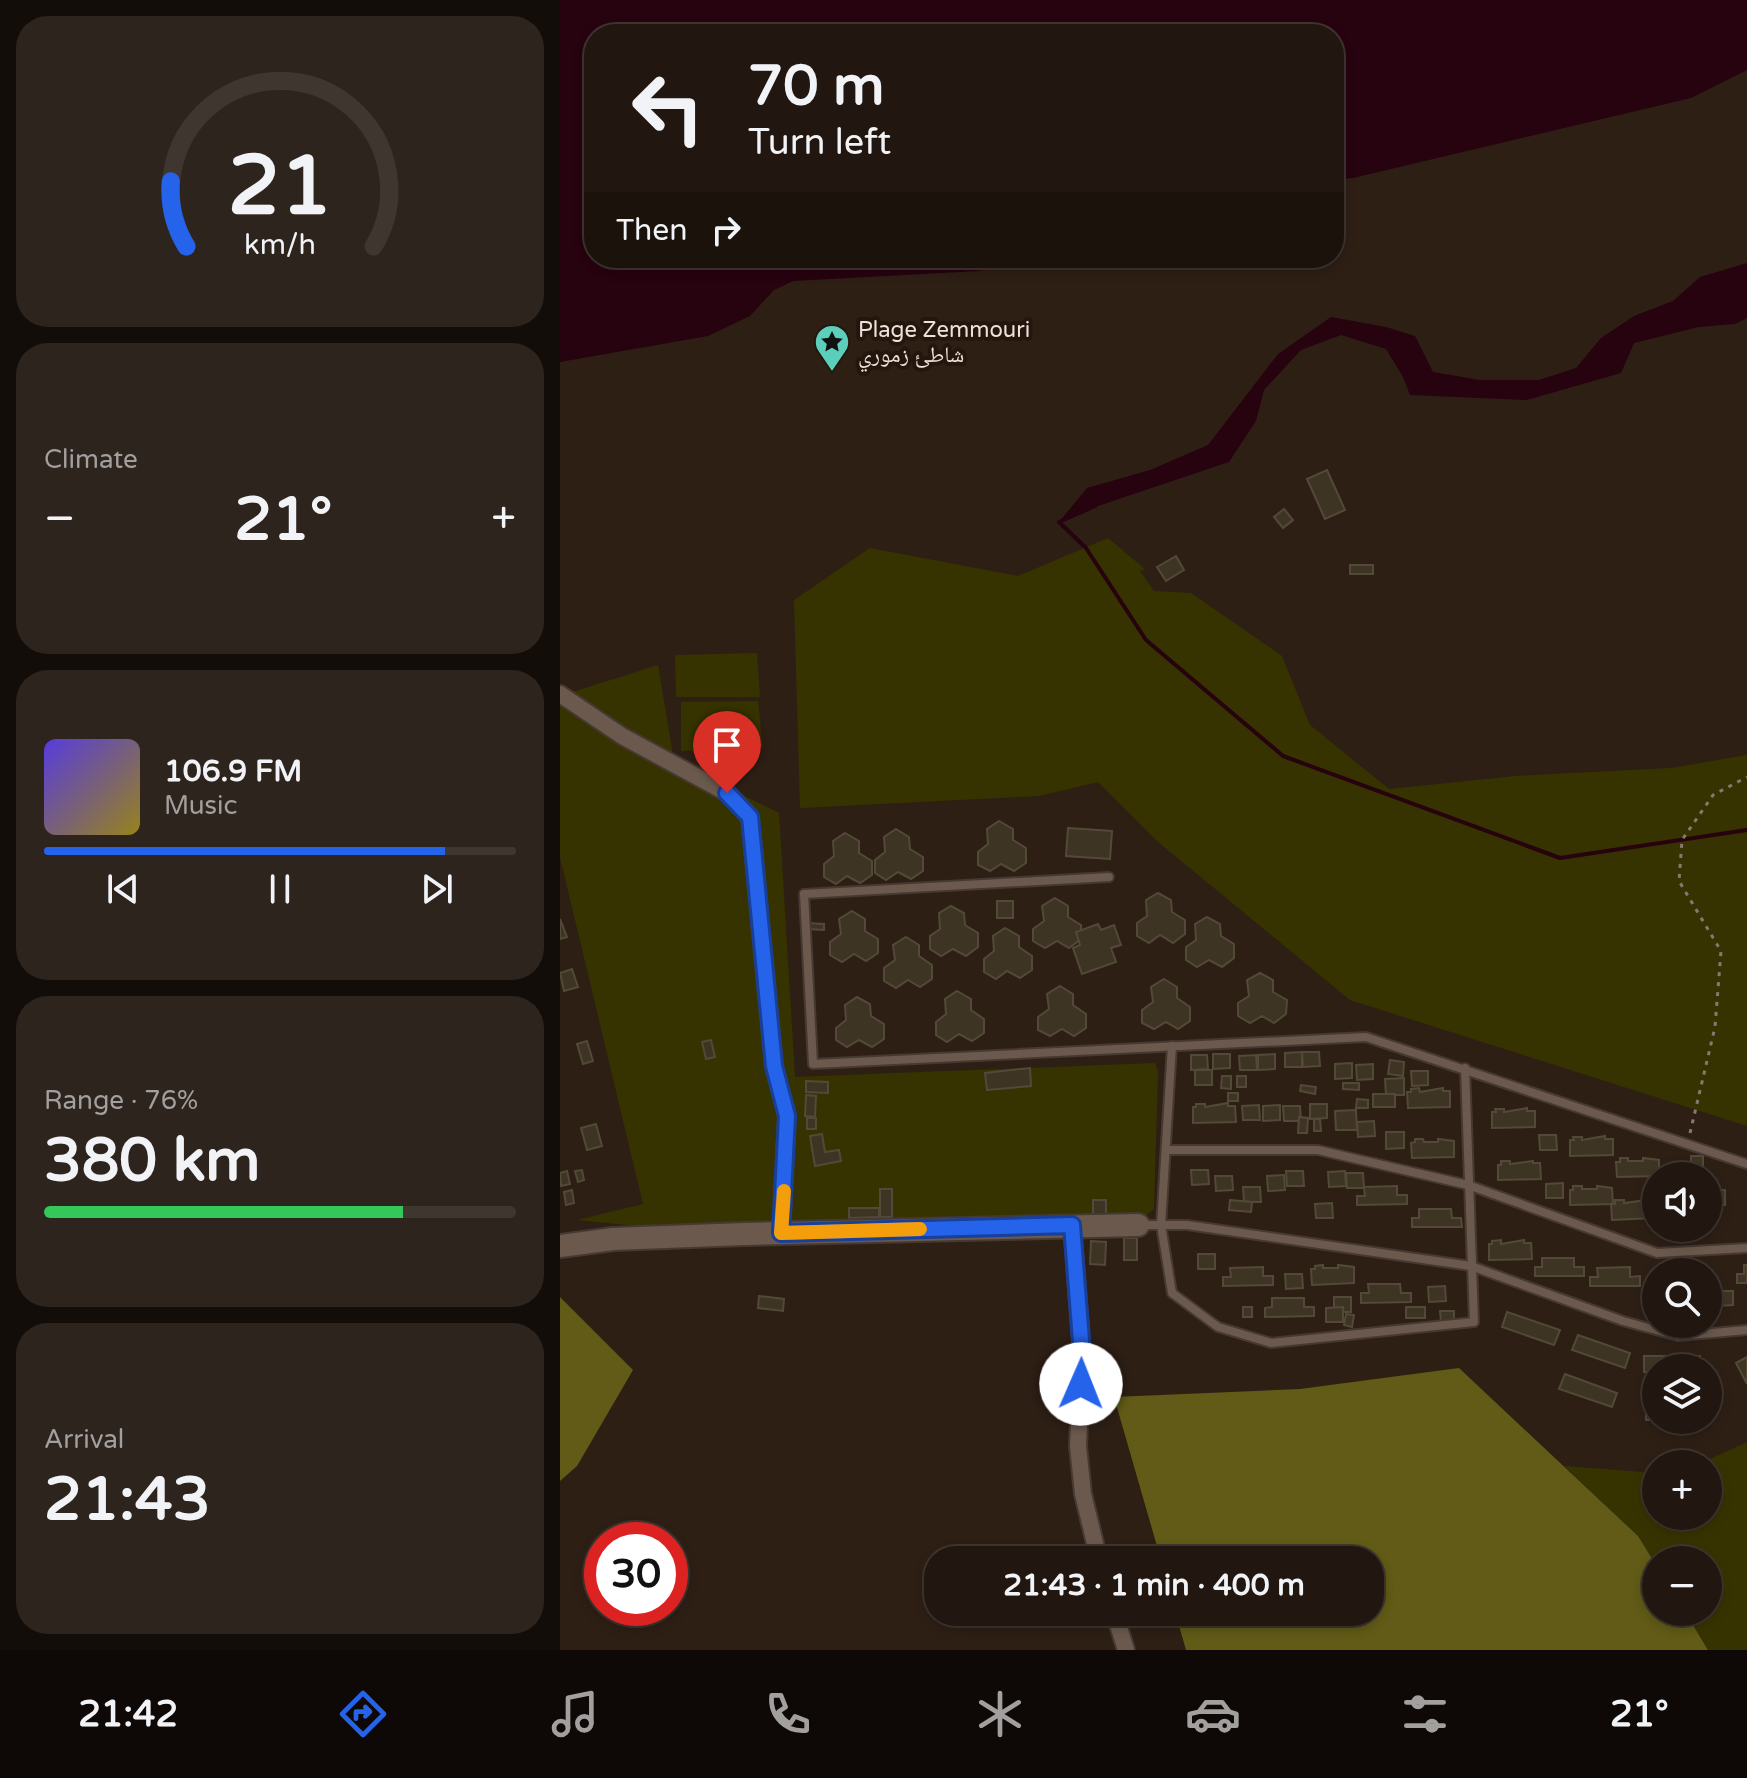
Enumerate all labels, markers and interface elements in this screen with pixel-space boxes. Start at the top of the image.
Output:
text: 70 m [748,53,884,120]
icon: left [616,56,720,160]
text: Turn left [748,121,891,164]
text: 21 [228,137,332,237]
icon: right [704,208,748,252]
text: Then [616,212,688,249]
text: km/h [244,229,316,263]
place label: Plage Zemmouri شاطئ زموري [858,317,1030,372]
place icon: Plage Zemmouri شاطئ زموري [813,323,851,373]
text: Climate [44,444,138,475]
text: 21° [234,484,332,556]
text: − [44,493,75,546]
text: + [491,493,516,546]
pin [693,711,761,793]
icon: arrive [705,723,749,767]
text: 106.9 FM [164,753,302,790]
text: Music [164,790,237,821]
icon: previous [101,867,145,911]
icon: pause [258,867,302,911]
icon: next [415,867,459,911]
text: Range · 76% [44,1085,198,1116]
text: 380 km [44,1125,260,1197]
map controls [1642,1162,1722,1626]
button: sound [1642,1162,1722,1242]
button: search [1642,1258,1722,1338]
position arrow [1039,1342,1123,1426]
button: layers [1642,1354,1722,1434]
text: Arrival [44,1424,124,1455]
button: + [1642,1450,1722,1530]
text: 21:43 [44,1464,210,1536]
speed limit sign: 30 [584,1522,688,1626]
button: − [1642,1546,1722,1626]
text: 21:43 · 1 min · 400 m [1003,1567,1305,1604]
icon: directions [335,1686,391,1742]
icon: music [547,1686,603,1742]
icon: phone [760,1686,816,1742]
icon: climate [972,1686,1028,1742]
icon: car [1185,1686,1241,1742]
icon: filters [1397,1686,1453,1742]
text: 21:42 [78,1693,178,1736]
text: 21° [1610,1693,1669,1736]

